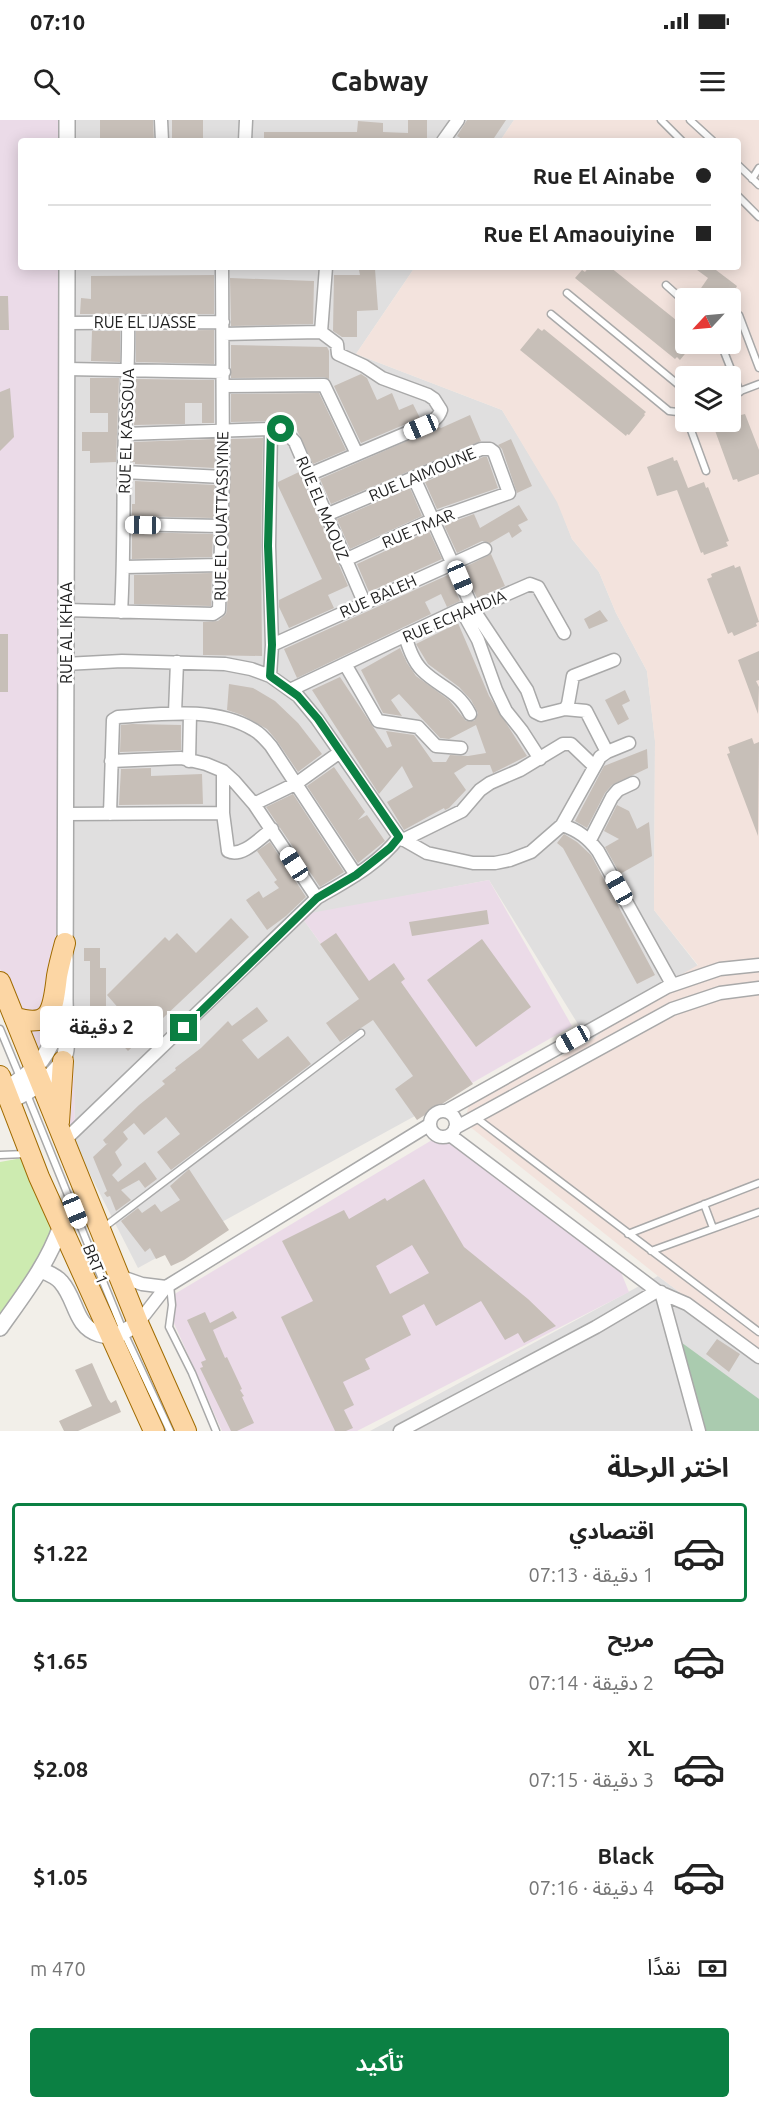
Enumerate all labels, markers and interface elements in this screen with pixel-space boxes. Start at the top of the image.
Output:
text: 07:10 [30,9,85,34]
icon: search [30,65,63,98]
icon: menu [696,65,729,98]
text: Cabway [331,66,428,96]
text: Rue El Ainabe [533,163,675,188]
text: Rue El Amaouiyine [483,221,675,246]
north arrow [675,288,741,354]
map controls [675,288,741,432]
street label: RUE EL IJASSE [94,313,196,331]
button: layers [675,366,741,432]
street label: RUE EL KASSOUA [115,367,137,494]
car [401,412,441,442]
route start [267,415,294,442]
street label: RUE EL OUATTASSIYINE [211,431,231,601]
street label: RUE LAIMOUNE [366,443,478,505]
street label: RUE EL MAOUZ [293,453,353,563]
street label: RUE TMAR [379,505,457,551]
car [125,516,161,534]
car [445,558,475,598]
street label: RUE BALEH [337,571,419,621]
street label: RUE AL IKHAA [57,581,75,684]
street label: RUE ECHAHDIA [400,586,509,646]
car [277,844,311,884]
car [602,868,636,908]
callout: 2 دقيقة [40,1007,163,1049]
route end [170,1014,197,1041]
text: 2 دقيقة [69,1015,134,1038]
car [553,1022,593,1056]
car [60,1191,90,1231]
street label: BRT 1 [80,1241,112,1287]
text: اختر الرحلة [607,1452,729,1482]
text: اقتصادي [569,1518,654,1543]
icon: car [672,1526,726,1580]
text: $1.22 [33,1540,88,1565]
text: 1 دقيقة · 07:13 [528,1563,654,1586]
text: مريح [608,1626,654,1651]
icon: car [672,1634,726,1688]
text: $1.65 [33,1648,88,1673]
text: 2 دقيقة · 07:14 [528,1671,654,1694]
text: XL [627,1735,654,1760]
icon: car [672,1742,726,1796]
text: $2.08 [33,1756,88,1781]
text: 3 دقيقة · 07:15 [528,1768,654,1791]
text: Black [597,1843,654,1868]
icon: car [672,1850,726,1904]
text: $1.05 [33,1864,88,1889]
text: 4 دقيقة · 07:16 [528,1876,654,1899]
icon: cash [696,1952,729,1985]
text: نقدًا [647,1954,681,1979]
text: 470 m [30,1957,86,1980]
button: تأكيد [30,2028,729,2097]

